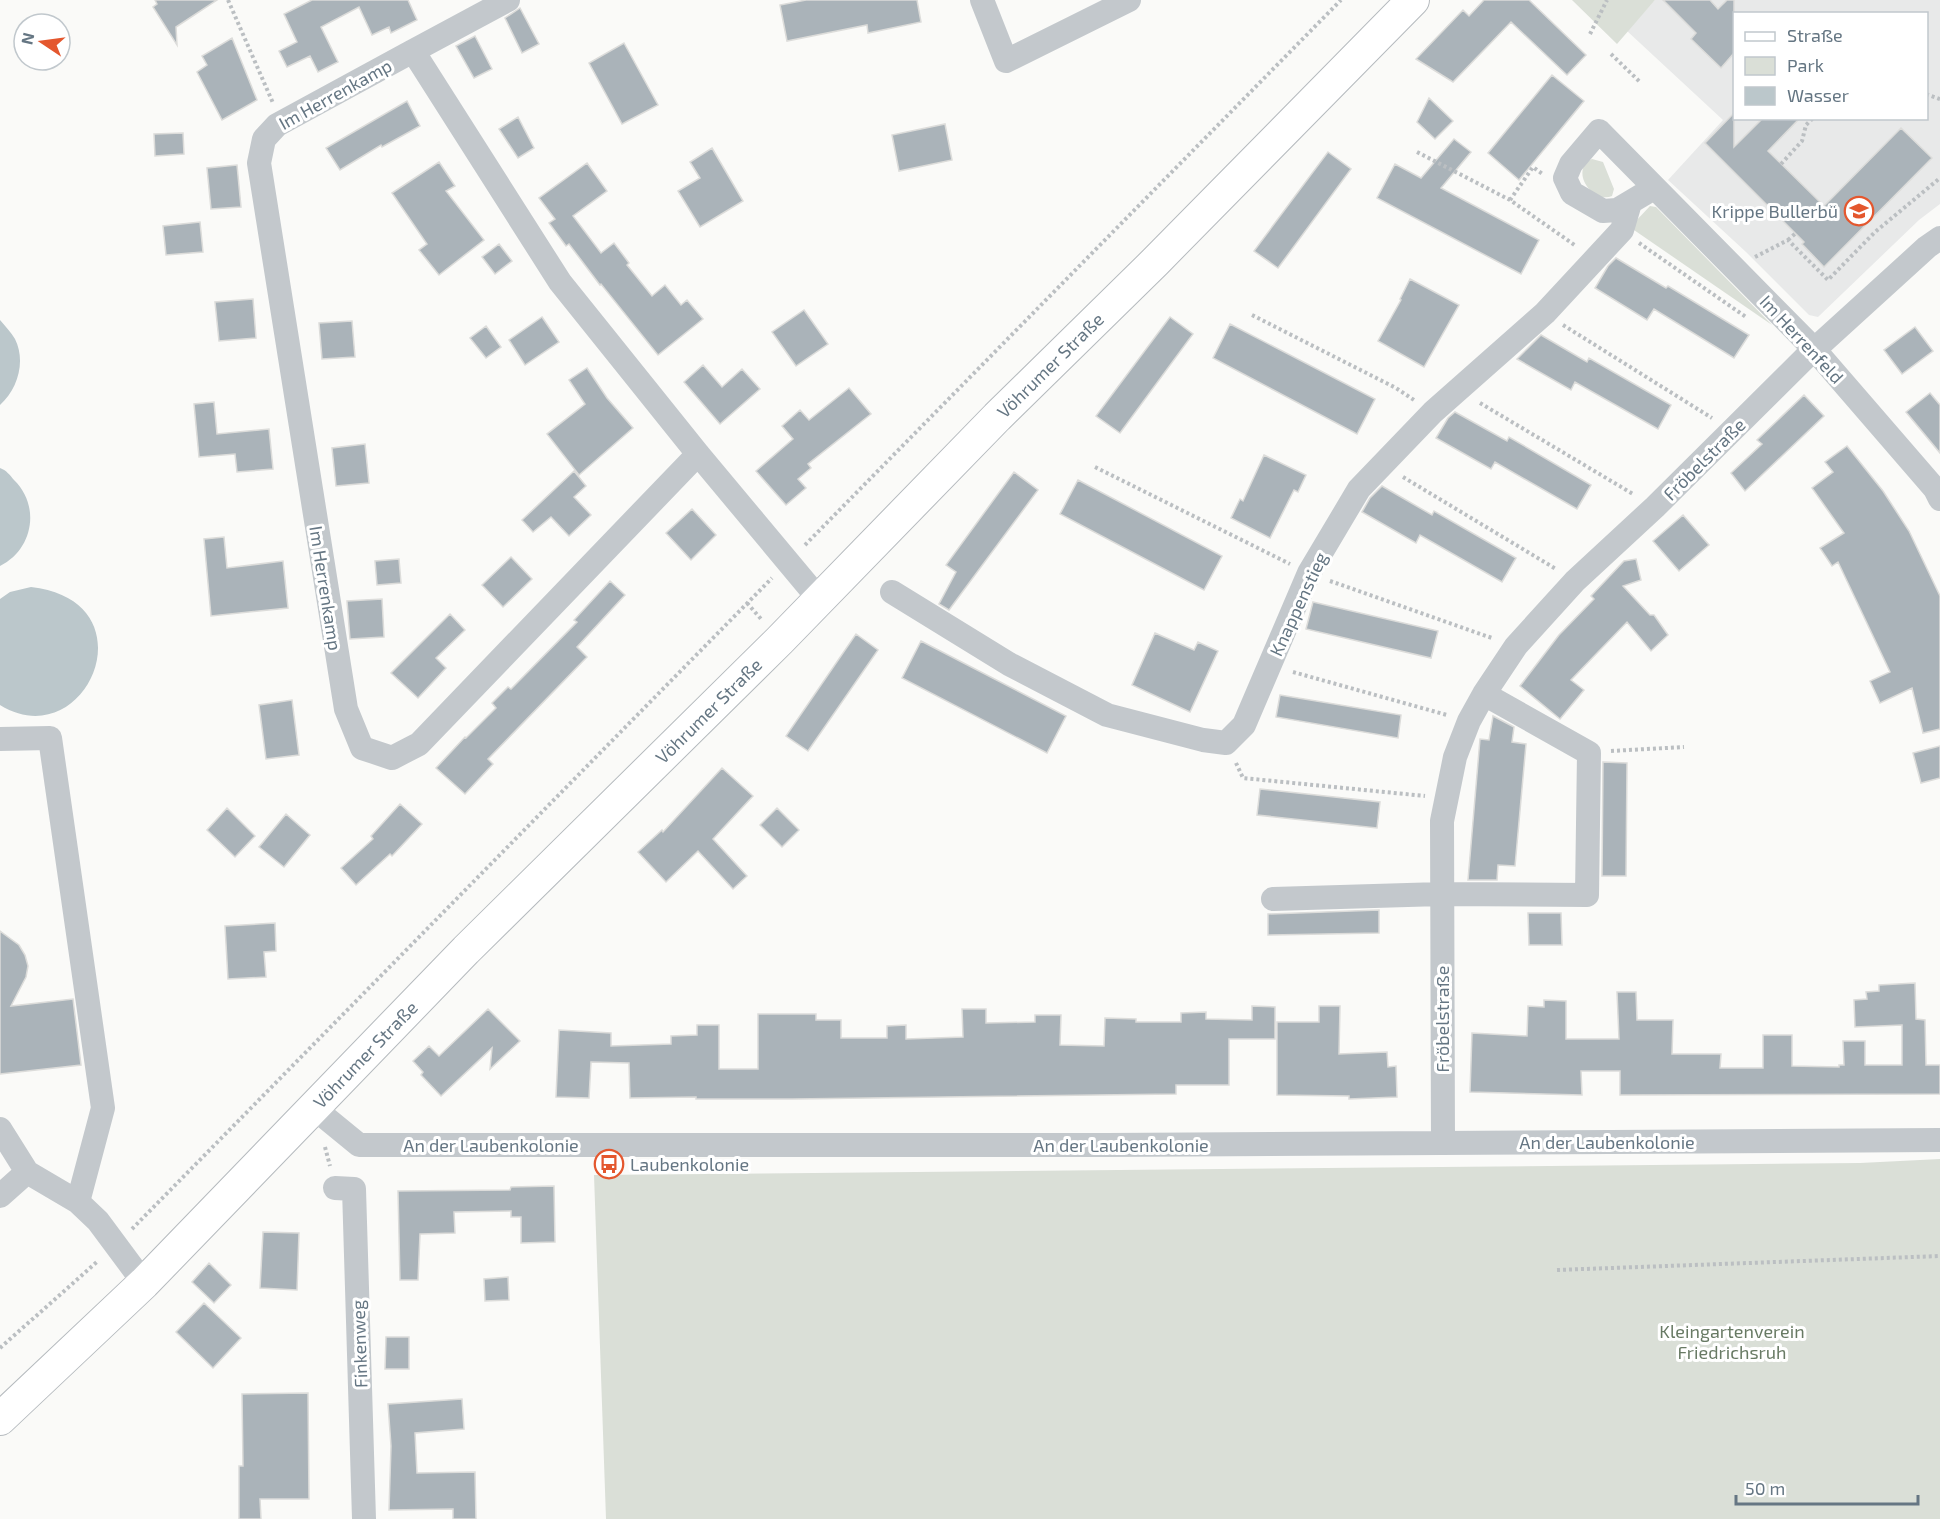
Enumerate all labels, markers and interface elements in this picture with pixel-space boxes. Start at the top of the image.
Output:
north arrow [12,12,72,72]
legend [1733,12,1928,120]
text: Straße [1787,24,1843,46]
text: N [16,31,37,46]
street label: Im Herrenkamp [275,54,395,134]
text: Park [1787,54,1824,76]
text: Wasser [1787,84,1849,106]
school or university icon: Krippe Bullerbü [1843,195,1875,227]
place label: Krippe Bullerbü [1712,200,1838,222]
street label: Im Herrenfeld [1756,290,1848,388]
street label: Vöhrumer Straße [992,308,1108,422]
street label: Fröbelstraße [1658,413,1750,505]
street label: Im Herrenkamp [305,524,347,652]
street label: Knappenstieg [1264,549,1332,659]
street label: Vöhrumer Straße [651,653,766,768]
street label: Fröbelstraße [1431,966,1453,1072]
street label: Vöhrumer Straße [308,996,422,1113]
street label: An der Laubenkolonie [1519,1131,1695,1153]
street label: An der Laubenkolonie [403,1134,579,1156]
street label: An der Laubenkolonie [1033,1134,1209,1156]
bus stop icon: Laubenkolonie [593,1148,625,1180]
place label: Laubenkolonie [630,1153,749,1175]
street label: Finkenweg [346,1300,372,1388]
park label: Kleingartenverein Friedrichsruh [1659,1320,1805,1363]
scale bar [1736,1468,1918,1506]
text: 50 m [1745,1477,1785,1499]

